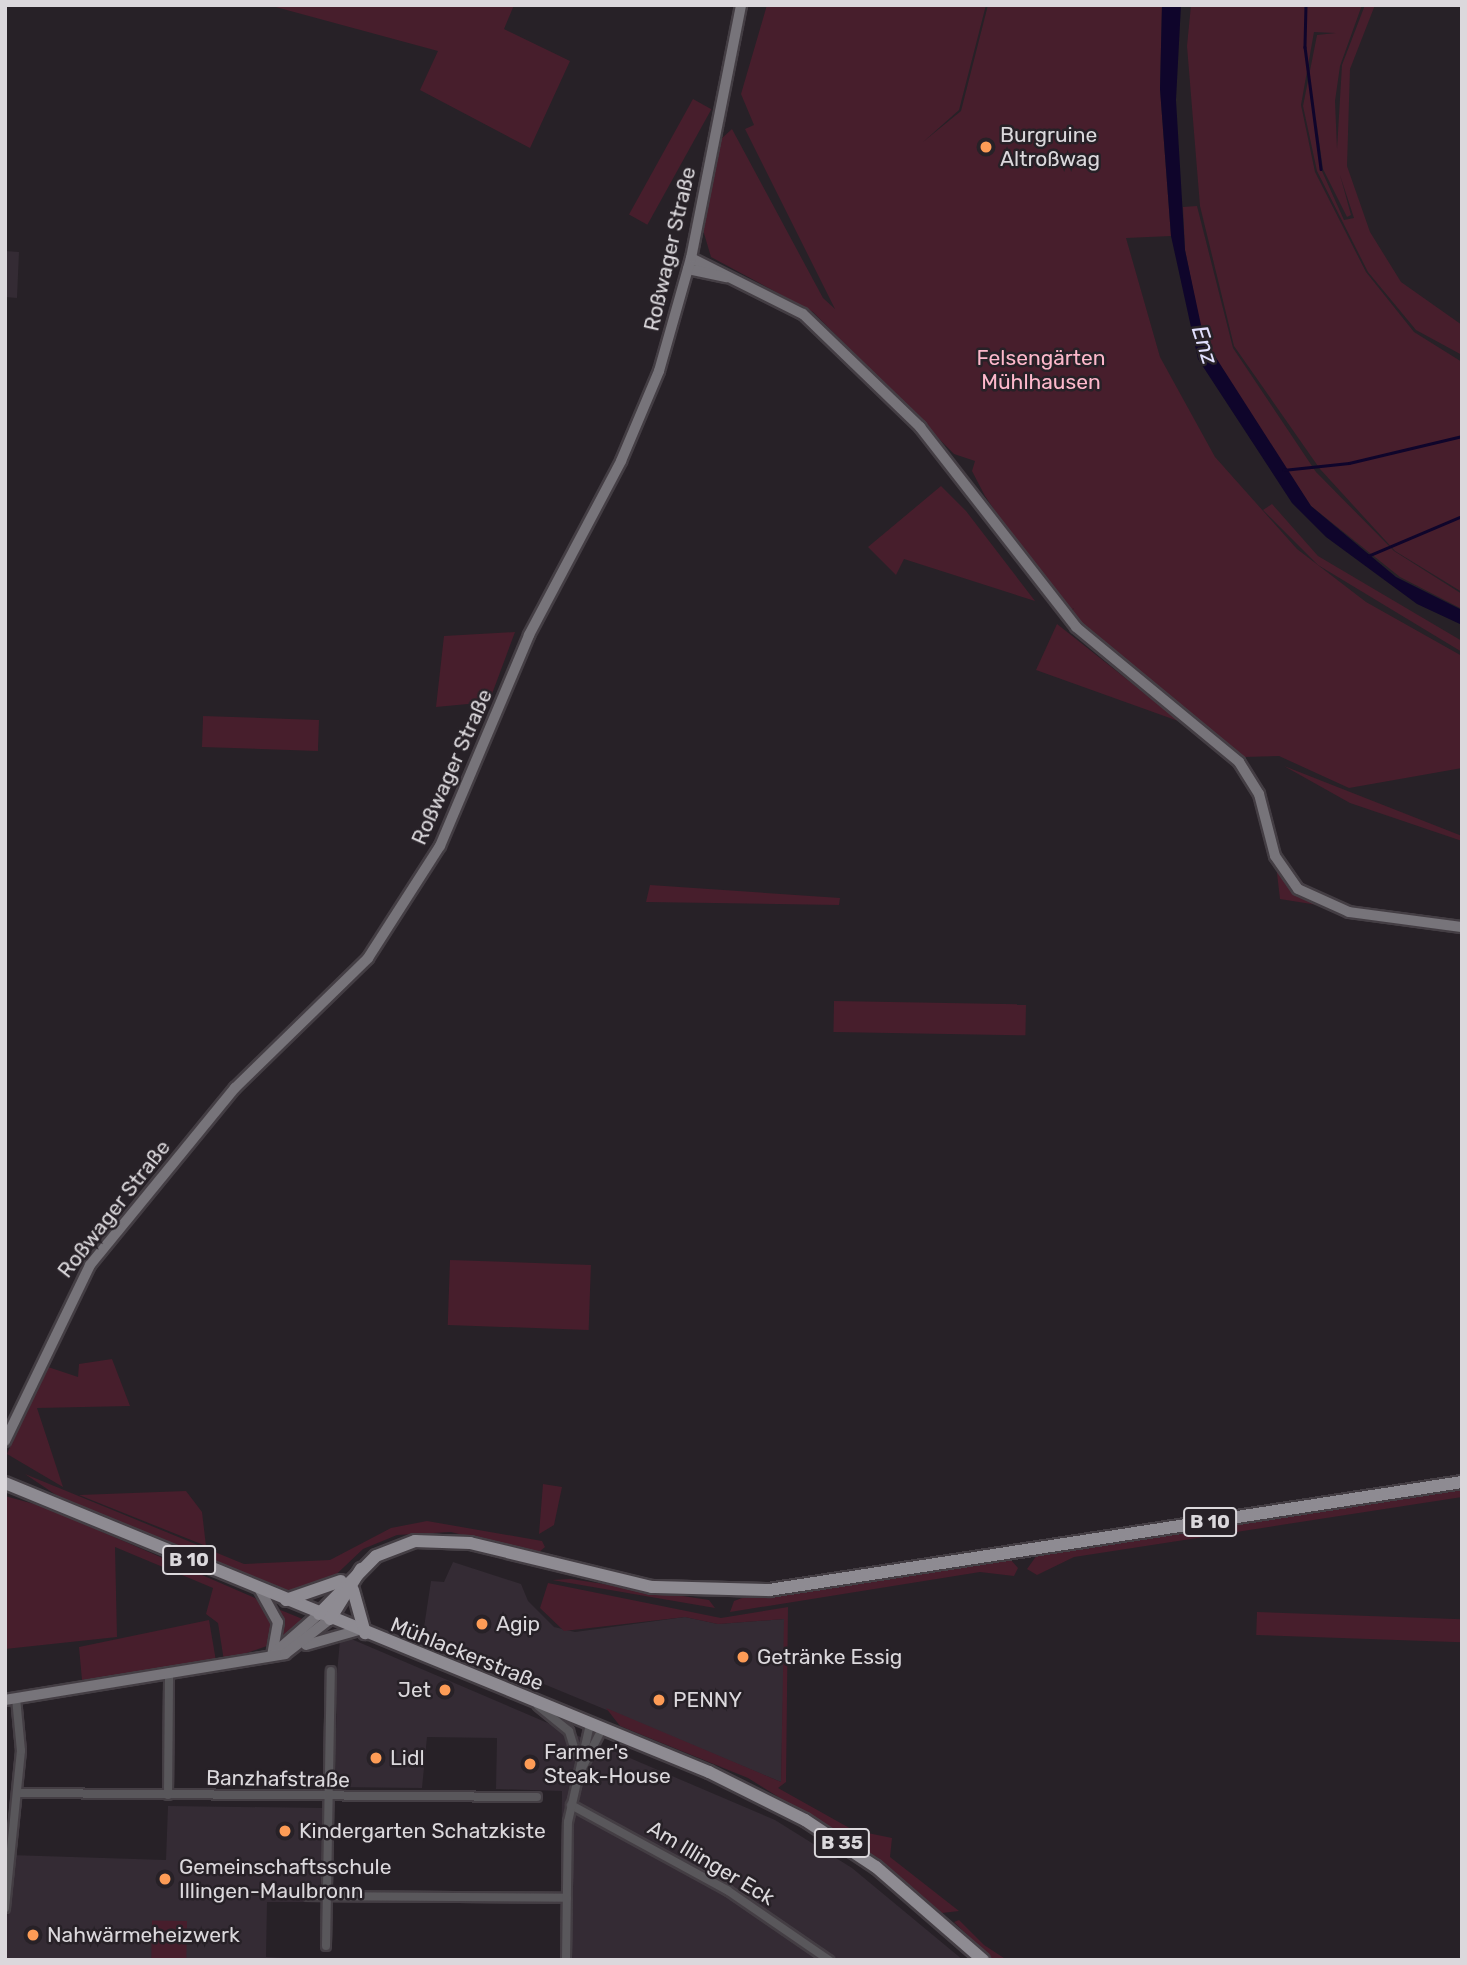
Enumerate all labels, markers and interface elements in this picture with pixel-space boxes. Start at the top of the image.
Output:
place label: Burgruine Altroßwag [1000,122,1100,172]
marker: Burgruine Altroßwag [978,139,994,155]
street label: Roßwager Straße [639,164,701,334]
water label: Enz [1186,322,1224,368]
park label: Felsengärten Mühlhausen [977,345,1105,395]
street label: Roßwager Straße [406,685,498,849]
street label: Roßwager Straße [52,1135,176,1283]
road number: B 10 [1182,1506,1238,1538]
road number: B 10 [161,1544,217,1576]
place label: Agip [496,1611,540,1637]
street label: Mühlackerstraße [387,1612,547,1696]
marker: Agip [474,1616,490,1632]
place label: Getränke Essig [757,1644,902,1670]
marker: Getränke Essig [735,1649,751,1665]
place label: Jet [398,1677,431,1703]
marker: Jet [437,1682,453,1698]
place label: PENNY [673,1687,742,1713]
marker: PENNY [651,1692,667,1708]
place label: Farmer's Steak-House [544,1739,671,1789]
place label: Lidl [390,1745,425,1771]
marker: Lidl [368,1750,384,1766]
marker: Farmer's Steak-House [522,1756,538,1772]
street label: Banzhafstraße [206,1765,350,1793]
street label: Am Illinger Eck [643,1815,779,1911]
place label: Kindergarten Schatzkiste [299,1818,546,1844]
marker: Kindergarten Schatzkiste [277,1823,293,1839]
road number: B 35 [812,1828,872,1858]
place label: Gemeinschaftsschule Illingen-Maulbronn [179,1854,391,1904]
marker: Gemeinschaftsschule Illingen-Maulbronn [157,1871,173,1887]
place label: Nahwärmeheizwerk [47,1922,240,1948]
marker: Nahwärmeheizwerk [25,1927,41,1943]

